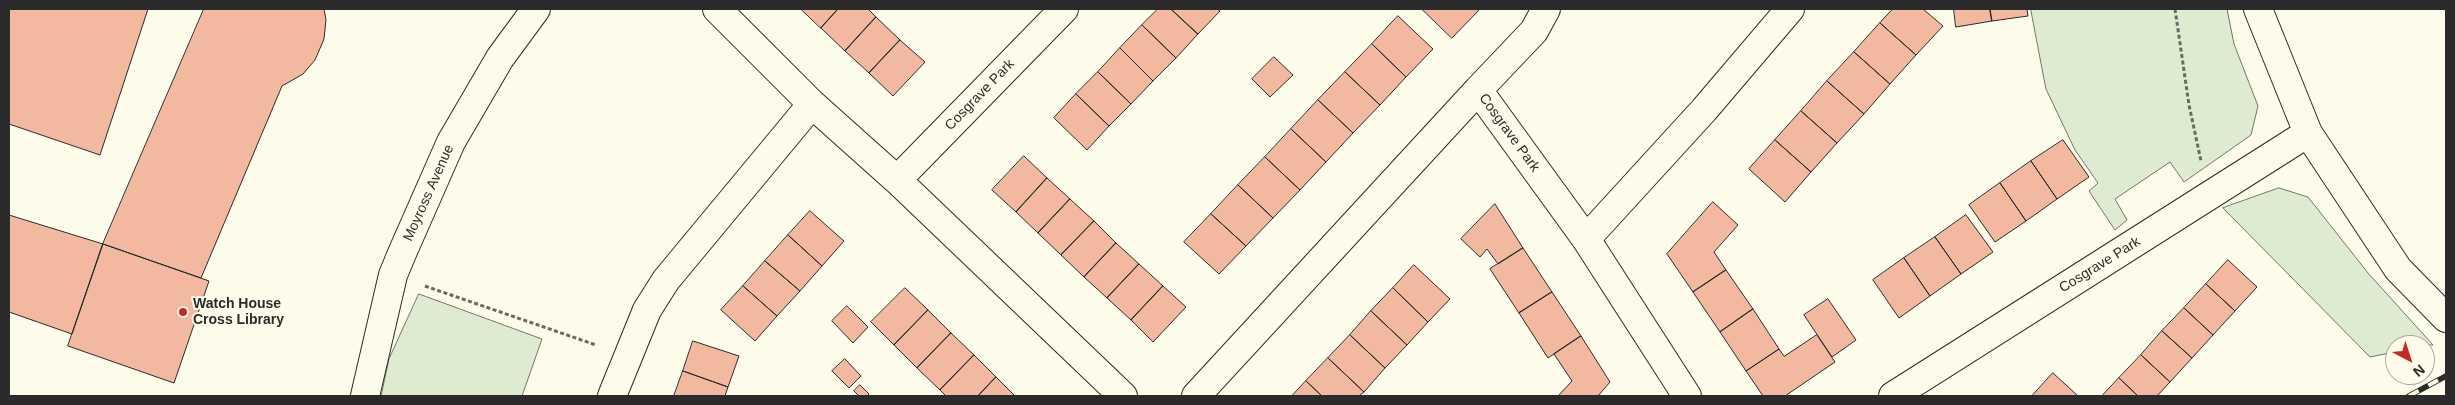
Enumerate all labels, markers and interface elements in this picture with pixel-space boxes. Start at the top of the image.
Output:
street label: Cosgrave Park [942,56,1018,134]
street label: Cosgrave Park [1475,91,1543,175]
street label: Moyross Avenue [400,142,458,244]
street label: Cosgrave Park [2056,233,2144,297]
place label: Watch House Cross Library [193,296,284,328]
marker: Watch House Cross Library [177,306,189,318]
north arrow [2385,335,2435,385]
text: N [2410,361,2428,380]

